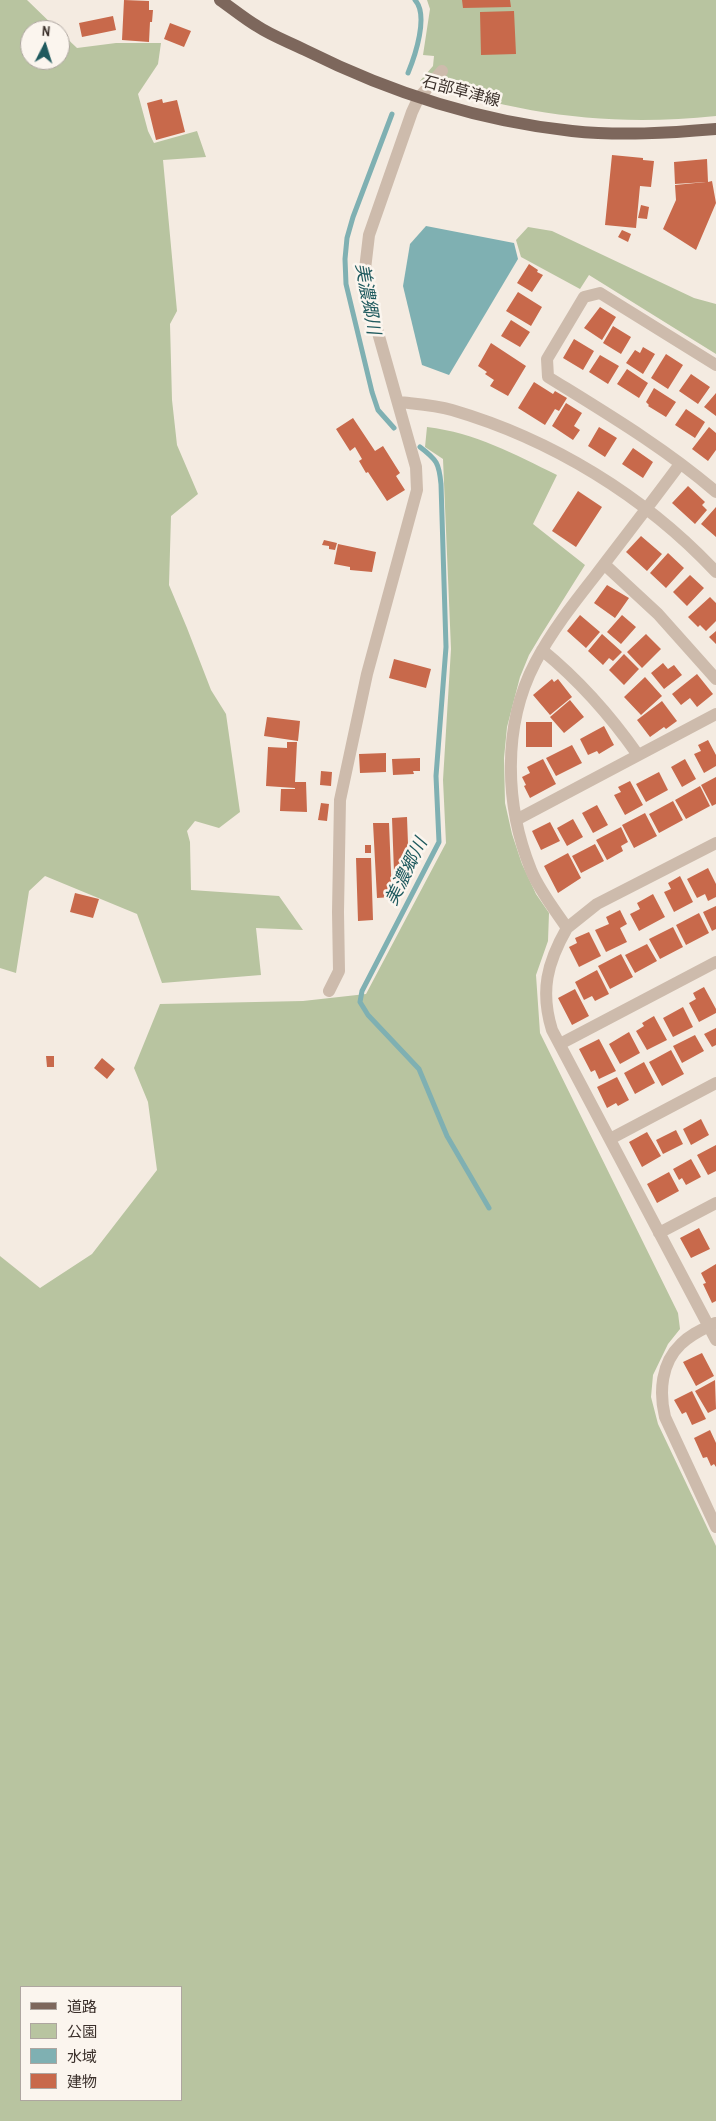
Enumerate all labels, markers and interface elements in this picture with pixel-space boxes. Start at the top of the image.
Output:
north arrow [20,20,70,70]
text: N [41,22,51,40]
street label: 石部草津線 [420,72,502,112]
water label: 美濃郷川 [350,262,384,336]
water label: 美濃郷川 [382,835,432,909]
legend [20,1986,182,2101]
text: 道路 [67,1996,97,2017]
text: 公園 [67,2021,97,2042]
text: 水域 [67,2046,97,2067]
text: 建物 [67,2071,97,2092]

